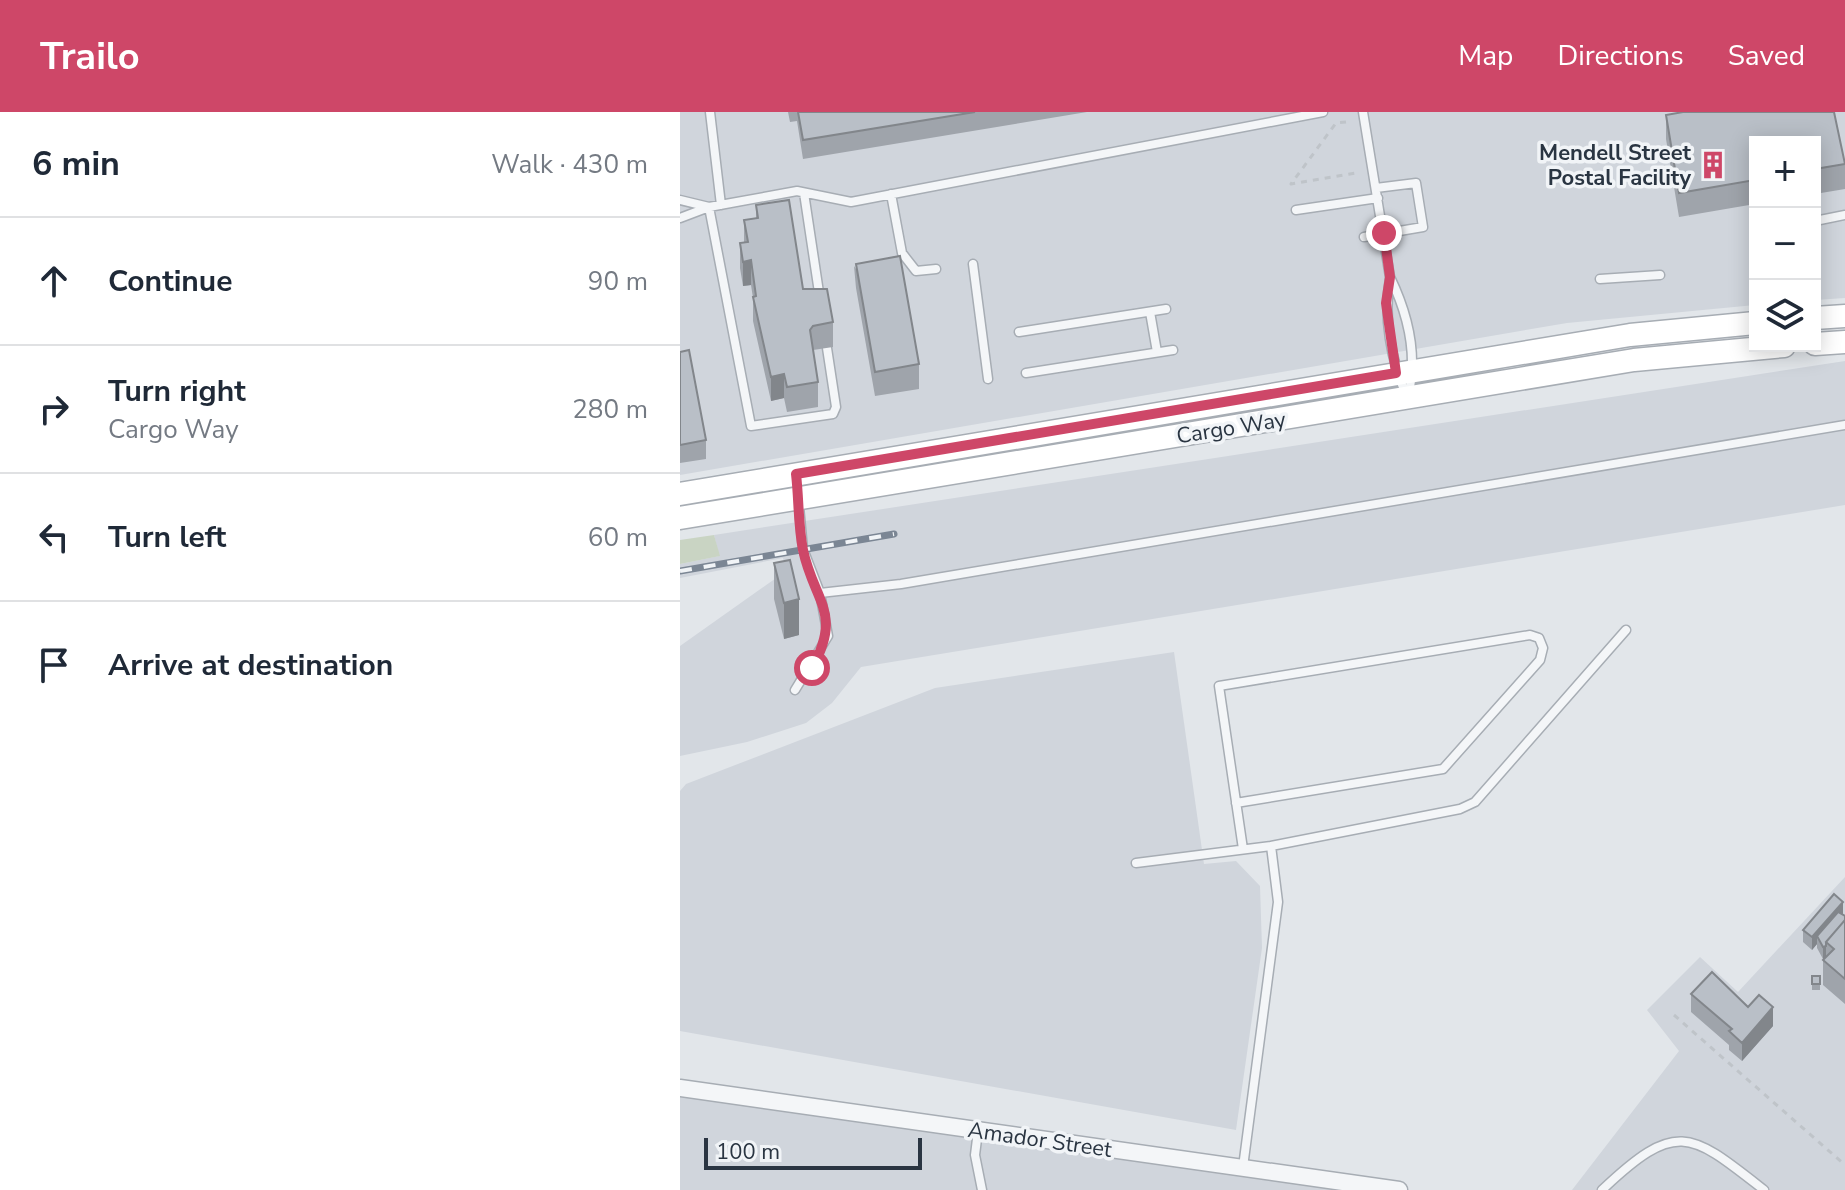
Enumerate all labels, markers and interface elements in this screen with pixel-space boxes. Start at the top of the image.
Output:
text: Trailo [40,31,140,82]
text: Map [1458,37,1513,75]
text: Directions [1557,37,1684,75]
text: Saved [1728,37,1805,75]
map controls [1749,136,1821,352]
button: + [1749,136,1821,208]
place label: Mendell Street Postal Facility [1539,138,1692,193]
text: 6 min [32,141,120,187]
text: Walk · 430 m [491,147,648,182]
building icon: Mendell Street Postal Facility [1698,150,1728,180]
button: − [1749,208,1821,280]
route end [1366,215,1402,251]
icon: ahead [32,259,76,303]
text: Continue [108,261,233,302]
text: 90 m [588,264,648,299]
button: layers [1749,280,1821,352]
text: Turn right [108,371,246,412]
icon: right [32,387,76,431]
text: 280 m [572,392,648,427]
street label: Cargo Way [1174,404,1289,451]
text: Cargo Way [108,412,239,447]
icon: left [32,515,76,559]
text: Turn left [108,517,226,558]
text: 60 m [588,520,648,555]
icon: arrive [32,643,76,687]
text: Arrive at destination [108,645,393,686]
route start [794,650,830,686]
street label: Amador Street [966,1115,1114,1165]
scale bar [704,1134,922,1170]
text: 100 m [716,1137,780,1167]

